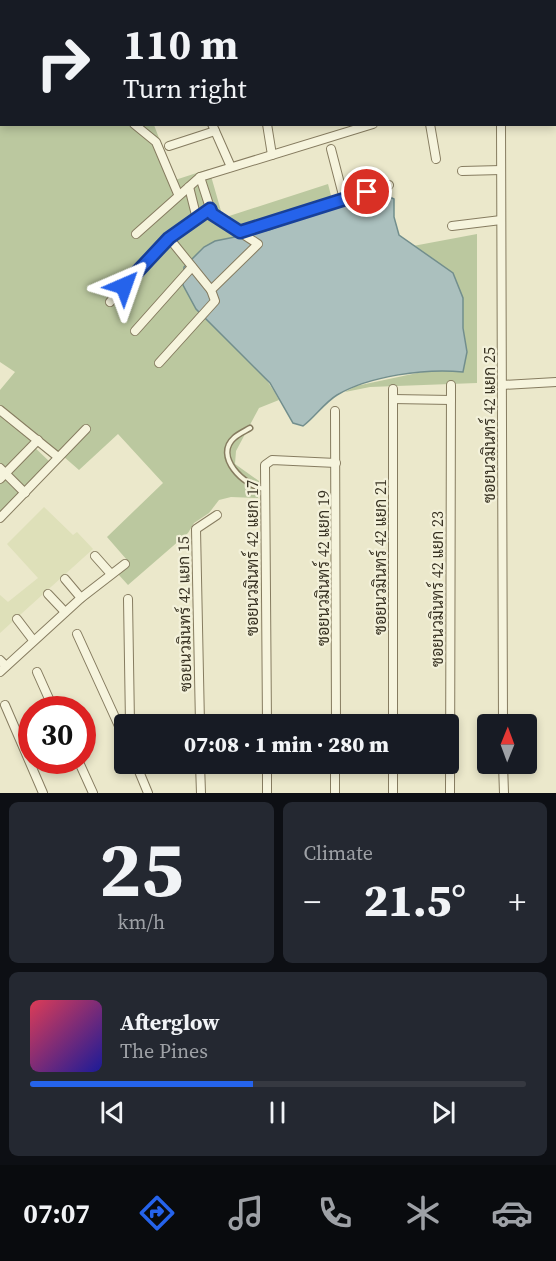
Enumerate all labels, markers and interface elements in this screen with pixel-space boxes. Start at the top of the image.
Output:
text: 110 m [123,15,238,73]
icon: right [24,24,102,102]
text: Turn right [123,70,247,107]
pin [341,166,392,217]
icon: arrive [350,175,383,208]
position arrow [92,254,156,318]
street label: ซอยนวมินทร์ 42 แยก 25 [477,347,500,503]
street label: ซอยนวมินทร์ 42 แยก 21 [368,479,391,635]
street label: ซอยนวมินทร์ 42 แยก 17 [240,480,263,636]
street label: ซอยนวมินทร์ 42 แยก 19 [311,490,334,646]
street label: ซอยนวมินทร์ 42 แยก 23 [425,511,448,667]
street label: ซอยนวมินทร์ 42 แยก 15 [171,536,196,692]
speed limit sign: 30 [18,696,96,774]
north arrow [477,714,537,774]
map controls [477,714,537,774]
text: 07:08 · 1 min · 280 m [184,729,389,759]
text: 25 [99,815,184,922]
text: Climate [304,839,373,867]
text: 21.5° [363,869,466,931]
text: − [304,879,321,924]
text: + [509,879,526,924]
text: km/h [117,908,165,936]
text: Afterglow [120,1007,220,1037]
text: The Pines [120,1037,208,1065]
icon: previous [96,1096,129,1129]
icon: pause [261,1096,294,1129]
icon: next [427,1096,460,1129]
icon: directions [136,1192,178,1234]
icon: music [225,1192,267,1234]
icon: phone [314,1192,356,1234]
icon: climate [402,1192,444,1234]
icon: car [491,1192,533,1234]
text: 07:07 [23,1195,90,1232]

